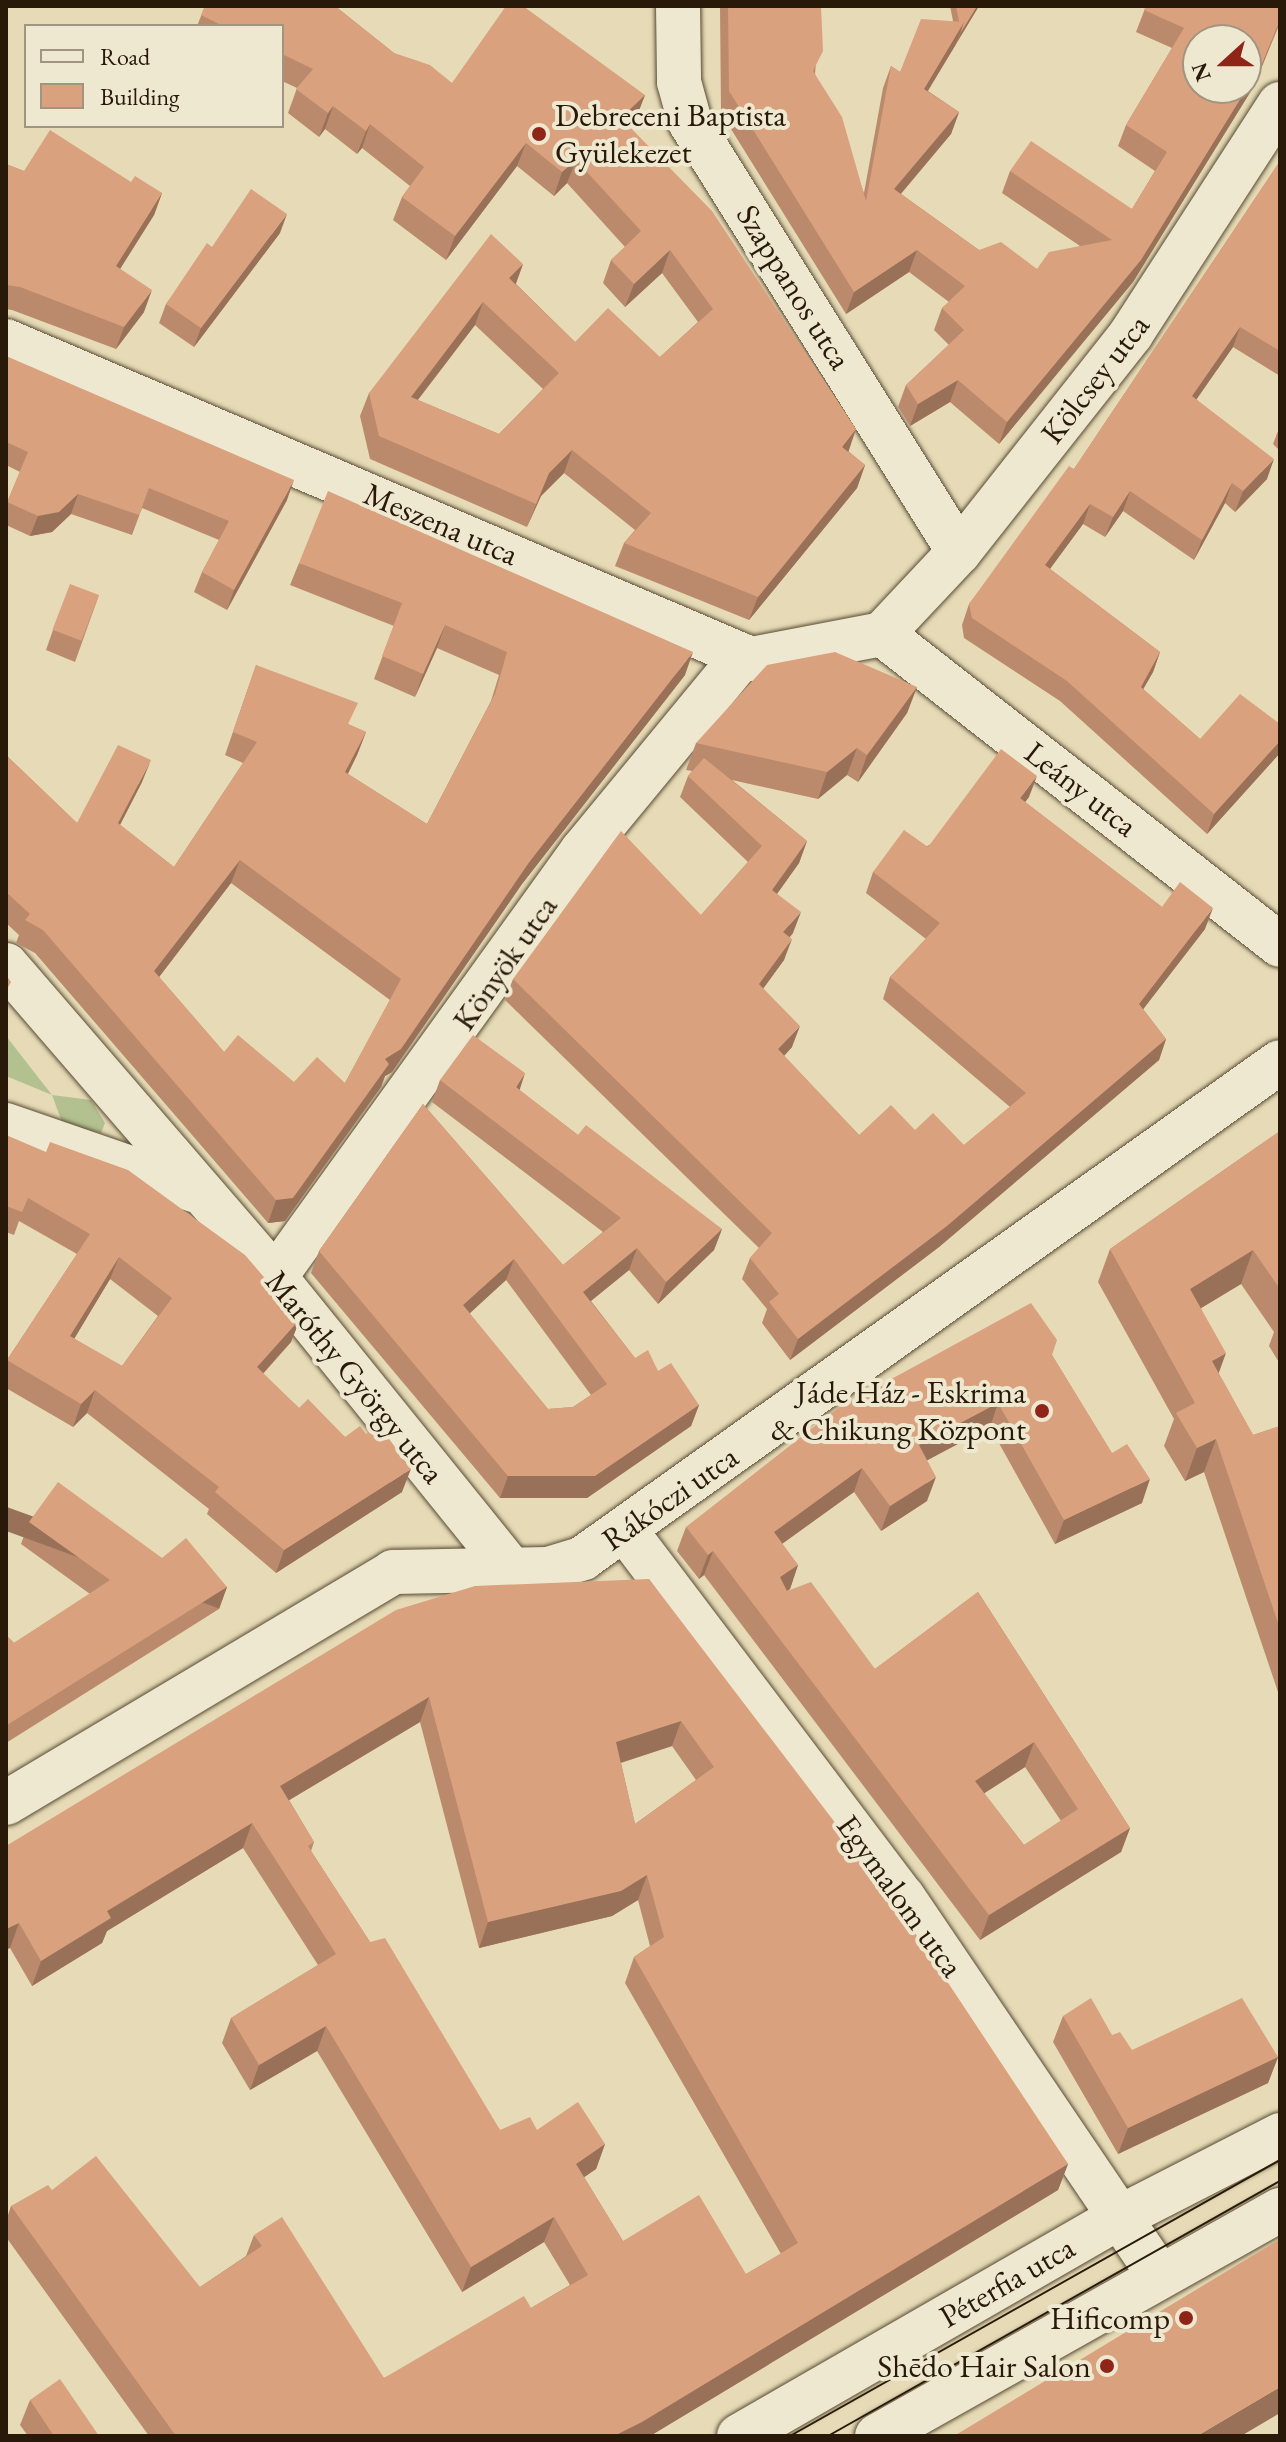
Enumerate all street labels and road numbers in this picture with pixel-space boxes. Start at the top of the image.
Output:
street label: Szappanos utca [728,198,860,376]
street label: Kölcsey utca [1033,307,1157,451]
street label: Meszena utca [358,474,524,574]
street label: Leány utca [1017,733,1145,845]
street label: Könyök utca [445,888,565,1038]
street label: Maróthy György utca [257,1263,453,1491]
street label: Rákóczi utca [595,1437,745,1559]
street label: Egymalom utca [828,1808,972,1984]
street label: Péterfia utca [933,2228,1081,2336]

